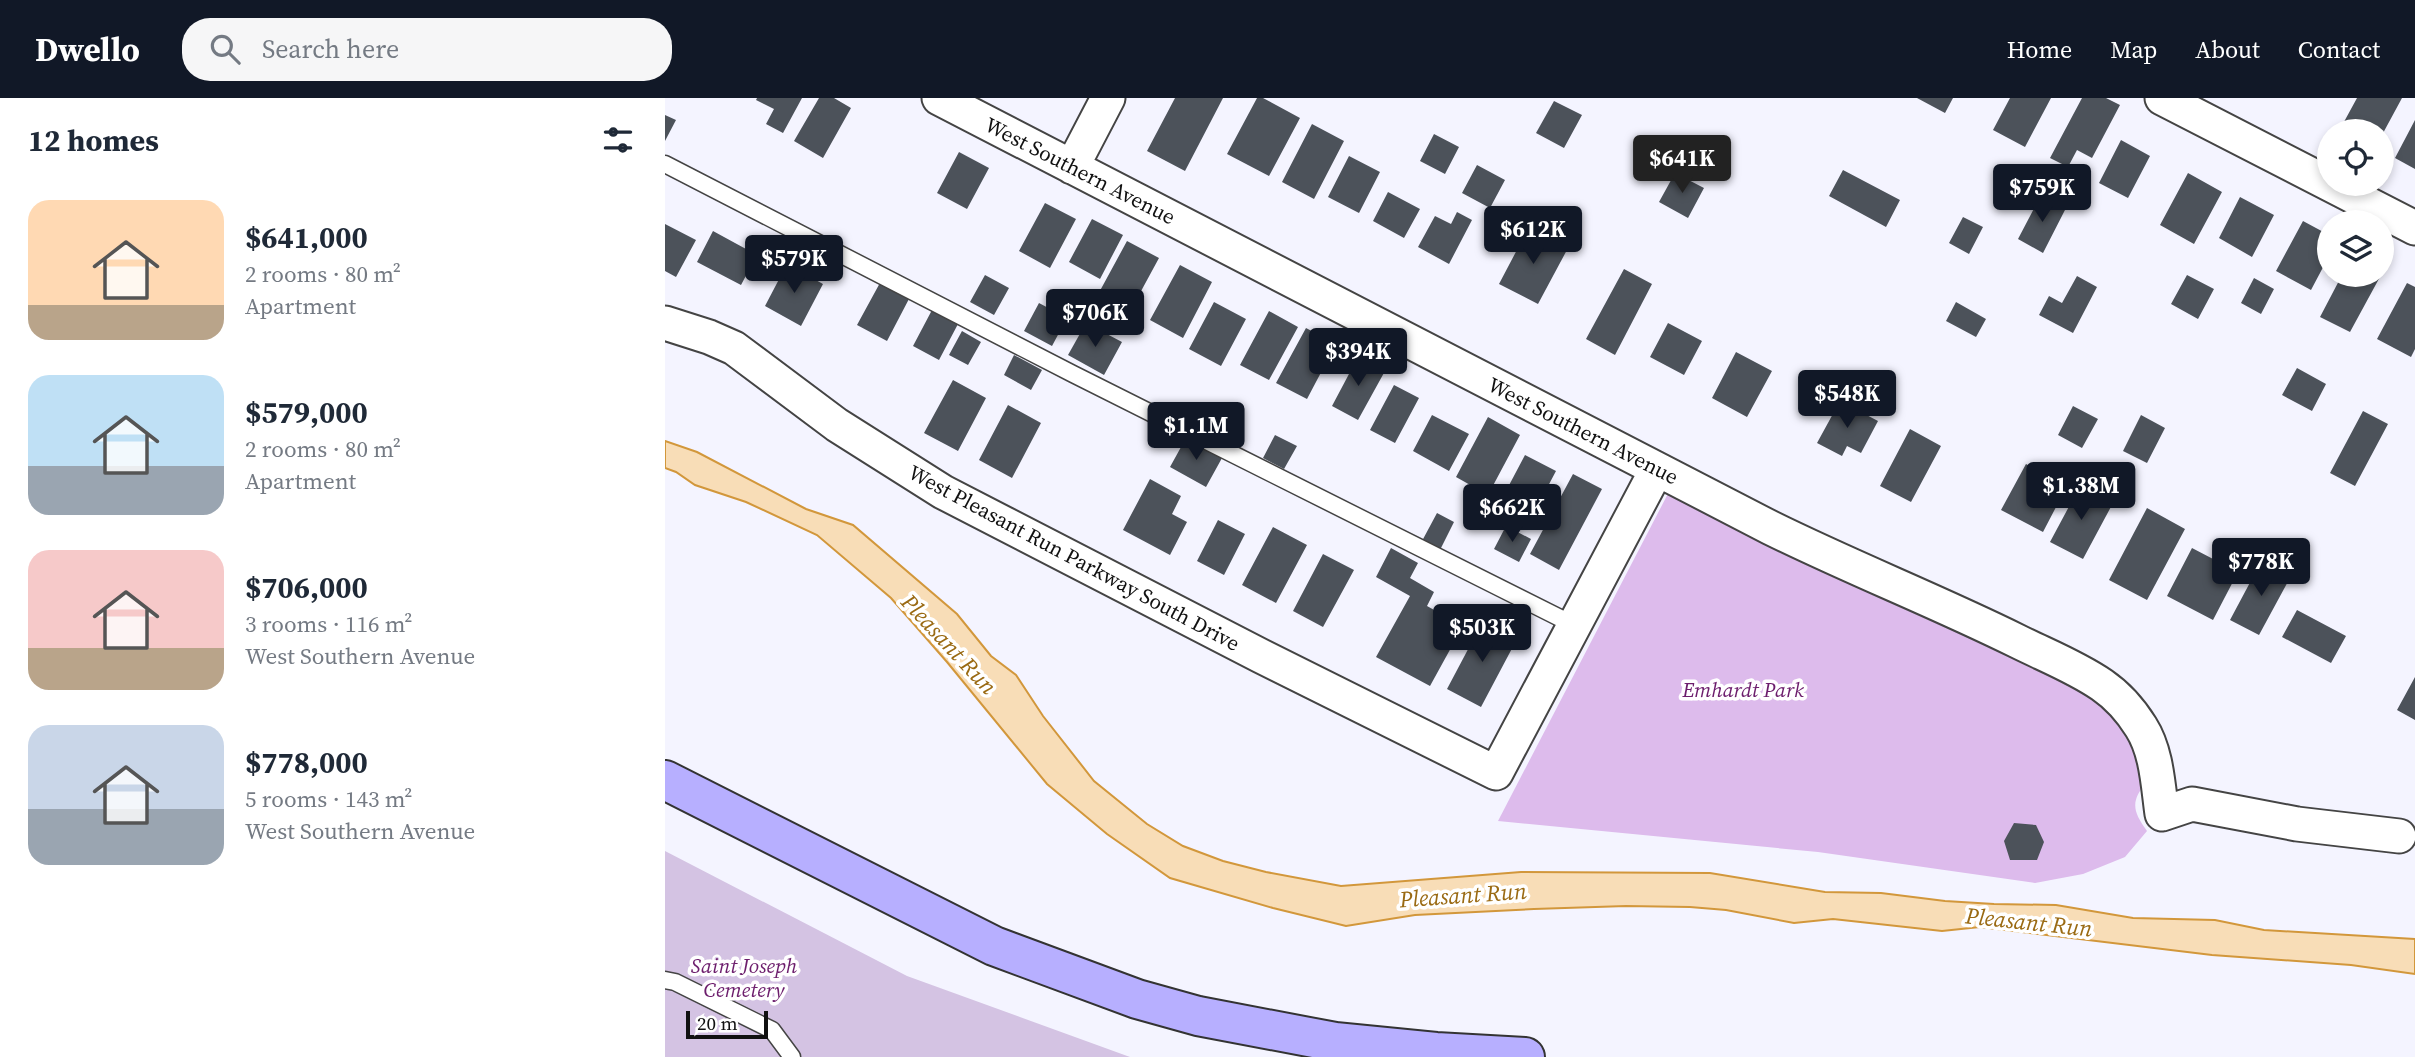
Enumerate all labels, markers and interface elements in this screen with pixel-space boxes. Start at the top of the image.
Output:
search box [182,18,672,81]
text: Dwello [35,27,140,72]
icon: search [206,30,244,68]
text: Search here [262,31,399,67]
text: Home [2007,33,2072,66]
text: Map [2110,33,2157,66]
text: About [2195,33,2260,66]
text: Contact [2298,33,2380,66]
street label: West Southern Avenue [980,110,1180,231]
map controls [2317,119,2394,287]
button: locate [2317,119,2394,196]
text: 12 homes [28,120,159,161]
icon: filters [599,121,637,159]
pin: $641K [1633,136,1731,195]
text: $641K [1649,142,1715,174]
pin: $759K [1993,164,2091,224]
text: $759K [2009,171,2075,203]
pin: $612K [1484,206,1582,266]
button: layers [2317,210,2394,287]
text: $612K [1500,213,1566,245]
text: $641,000 [245,217,368,258]
icon: home [84,228,168,312]
pin: $579K [745,236,843,295]
text: $579K [761,242,827,274]
text: 2 rooms · 80 m² [245,258,401,290]
pin: $706K [1046,289,1144,349]
text: Apartment [245,290,356,322]
text: $706K [1062,296,1128,328]
pin: $394K [1309,328,1407,388]
text: $394K [1325,335,1391,367]
street label: West Southern Avenue [1483,370,1683,491]
pin: $548K [1798,370,1896,430]
text: $548K [1814,377,1880,409]
text: $579,000 [245,392,368,433]
pin: $1.1M [1147,402,1245,462]
icon: home [84,403,168,487]
text: $1.1M [1164,409,1228,441]
text: 2 rooms · 80 m² [245,433,401,465]
street label: West Pleasant Run Parkway South Drive [904,460,1244,656]
pin: $1.38M [2024,462,2138,522]
text: Apartment [245,465,356,497]
text: $1.38M [2042,469,2120,501]
pin: $662K [1463,484,1561,544]
text: $662K [1479,491,1545,523]
pin: $778K [2212,538,2310,598]
text: $778K [2228,545,2294,577]
text: $706,000 [245,567,368,608]
icon: home [84,578,168,662]
water label: Pleasant Run [895,588,1003,700]
pin: $503K [1433,604,1531,664]
text: 3 rooms · 116 m² [245,608,412,640]
text: $503K [1449,611,1515,643]
text: West Southern Avenue [245,640,475,672]
park label: Emhardt Park [1681,675,1804,704]
text: $778,000 [245,742,368,783]
icon: home [84,753,168,837]
text: 5 rooms · 143 m² [245,783,412,815]
text: West Southern Avenue [245,815,475,847]
water label: Pleasant Run [1397,875,1528,915]
water label: Pleasant Run [1963,899,2094,945]
park label: Saint Joseph Cemetery [691,951,798,1004]
scale bar [686,1008,768,1040]
text: 20 m [697,1010,738,1036]

